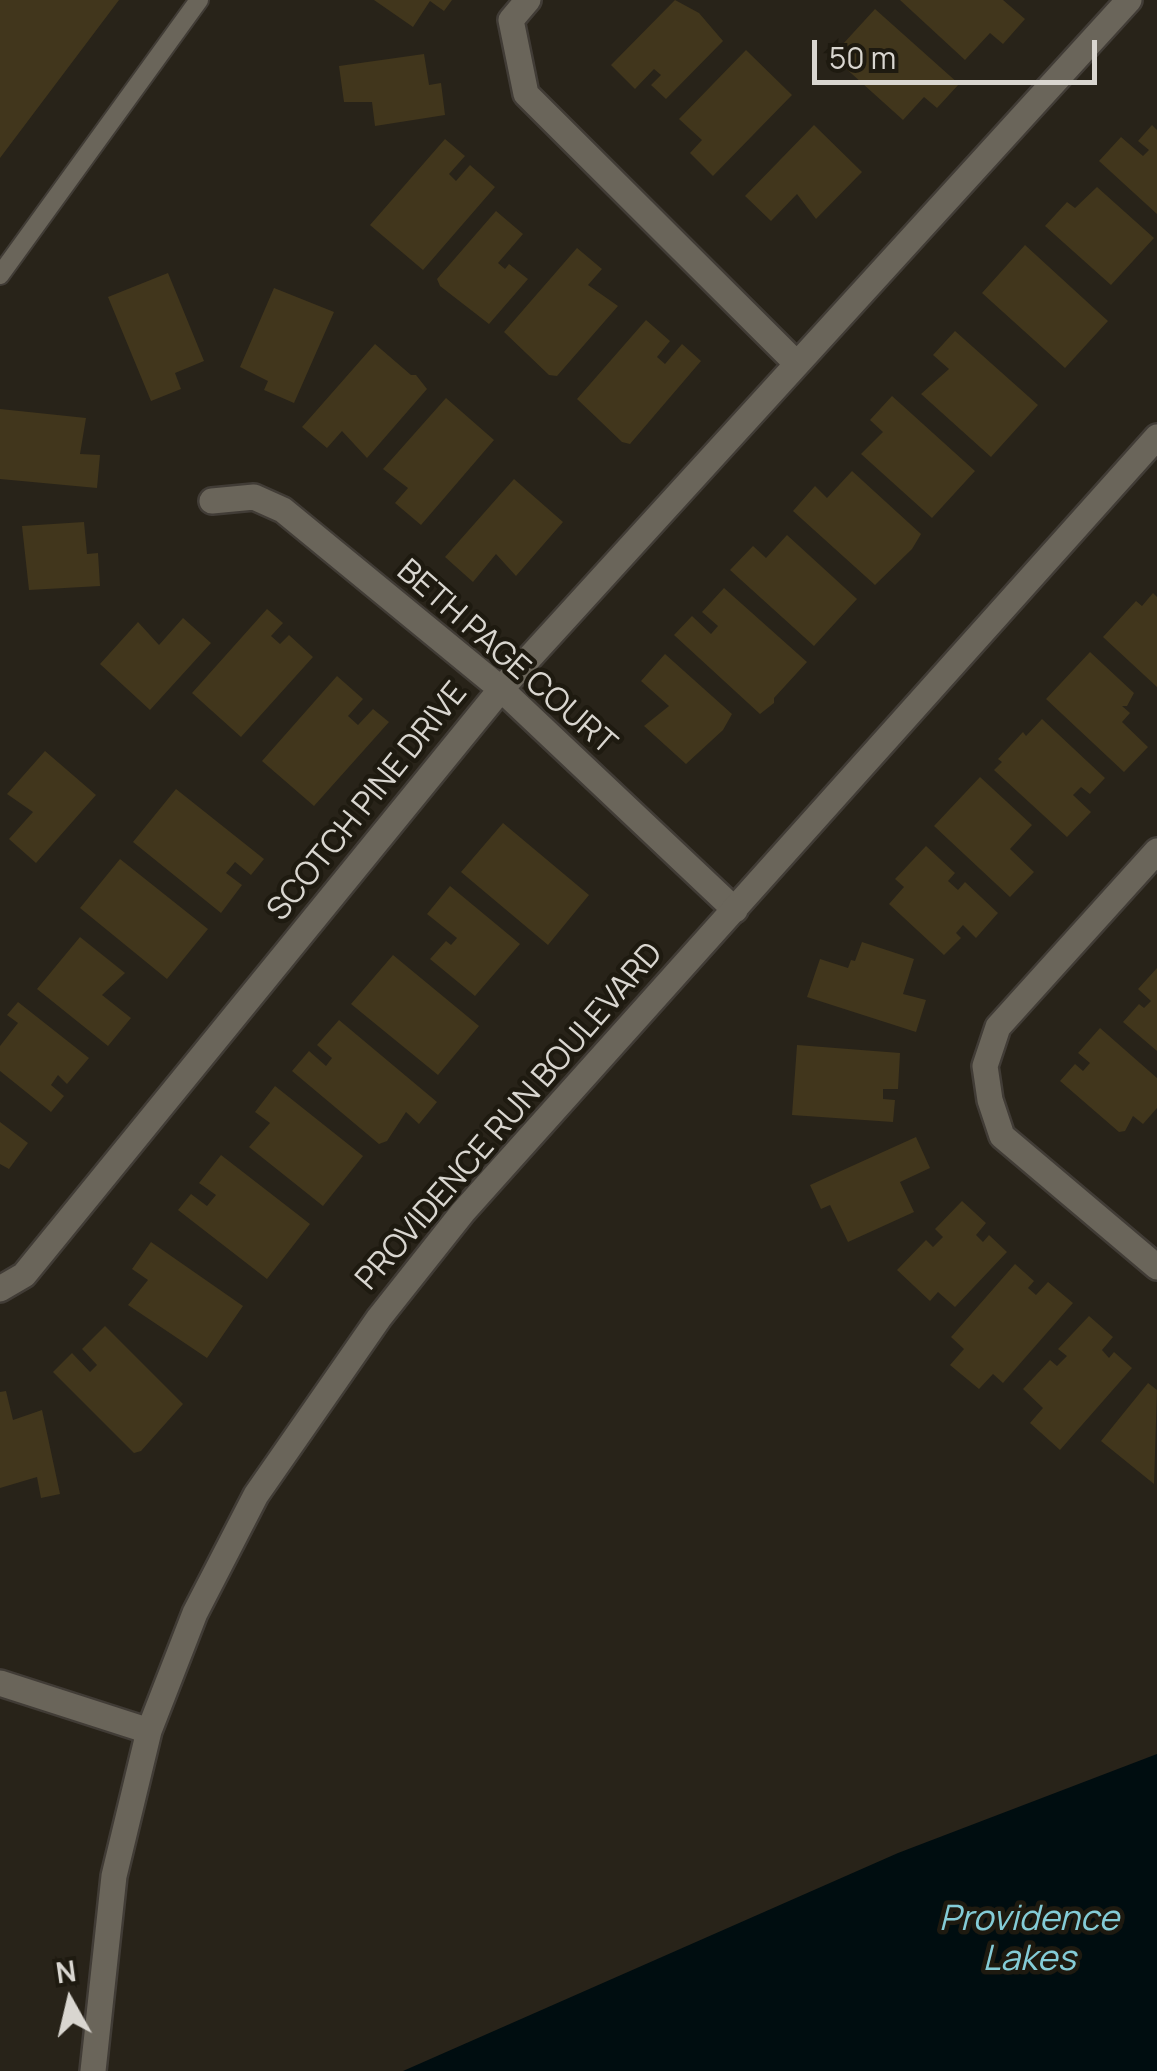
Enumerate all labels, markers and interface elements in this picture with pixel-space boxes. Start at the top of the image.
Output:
scale bar [817,20,1102,82]
text: 50 m [829,37,896,78]
street label: BETH PAGE COURT [389,552,623,764]
street label: SCOTCH PINE DRIVE [260,675,476,929]
street label: PROVIDENCE RUN BOULEVARD [349,936,671,1298]
water label: Providence Lakes [939,1899,1119,1981]
north arrow [20,1951,120,2051]
text: N [53,1951,78,1992]

